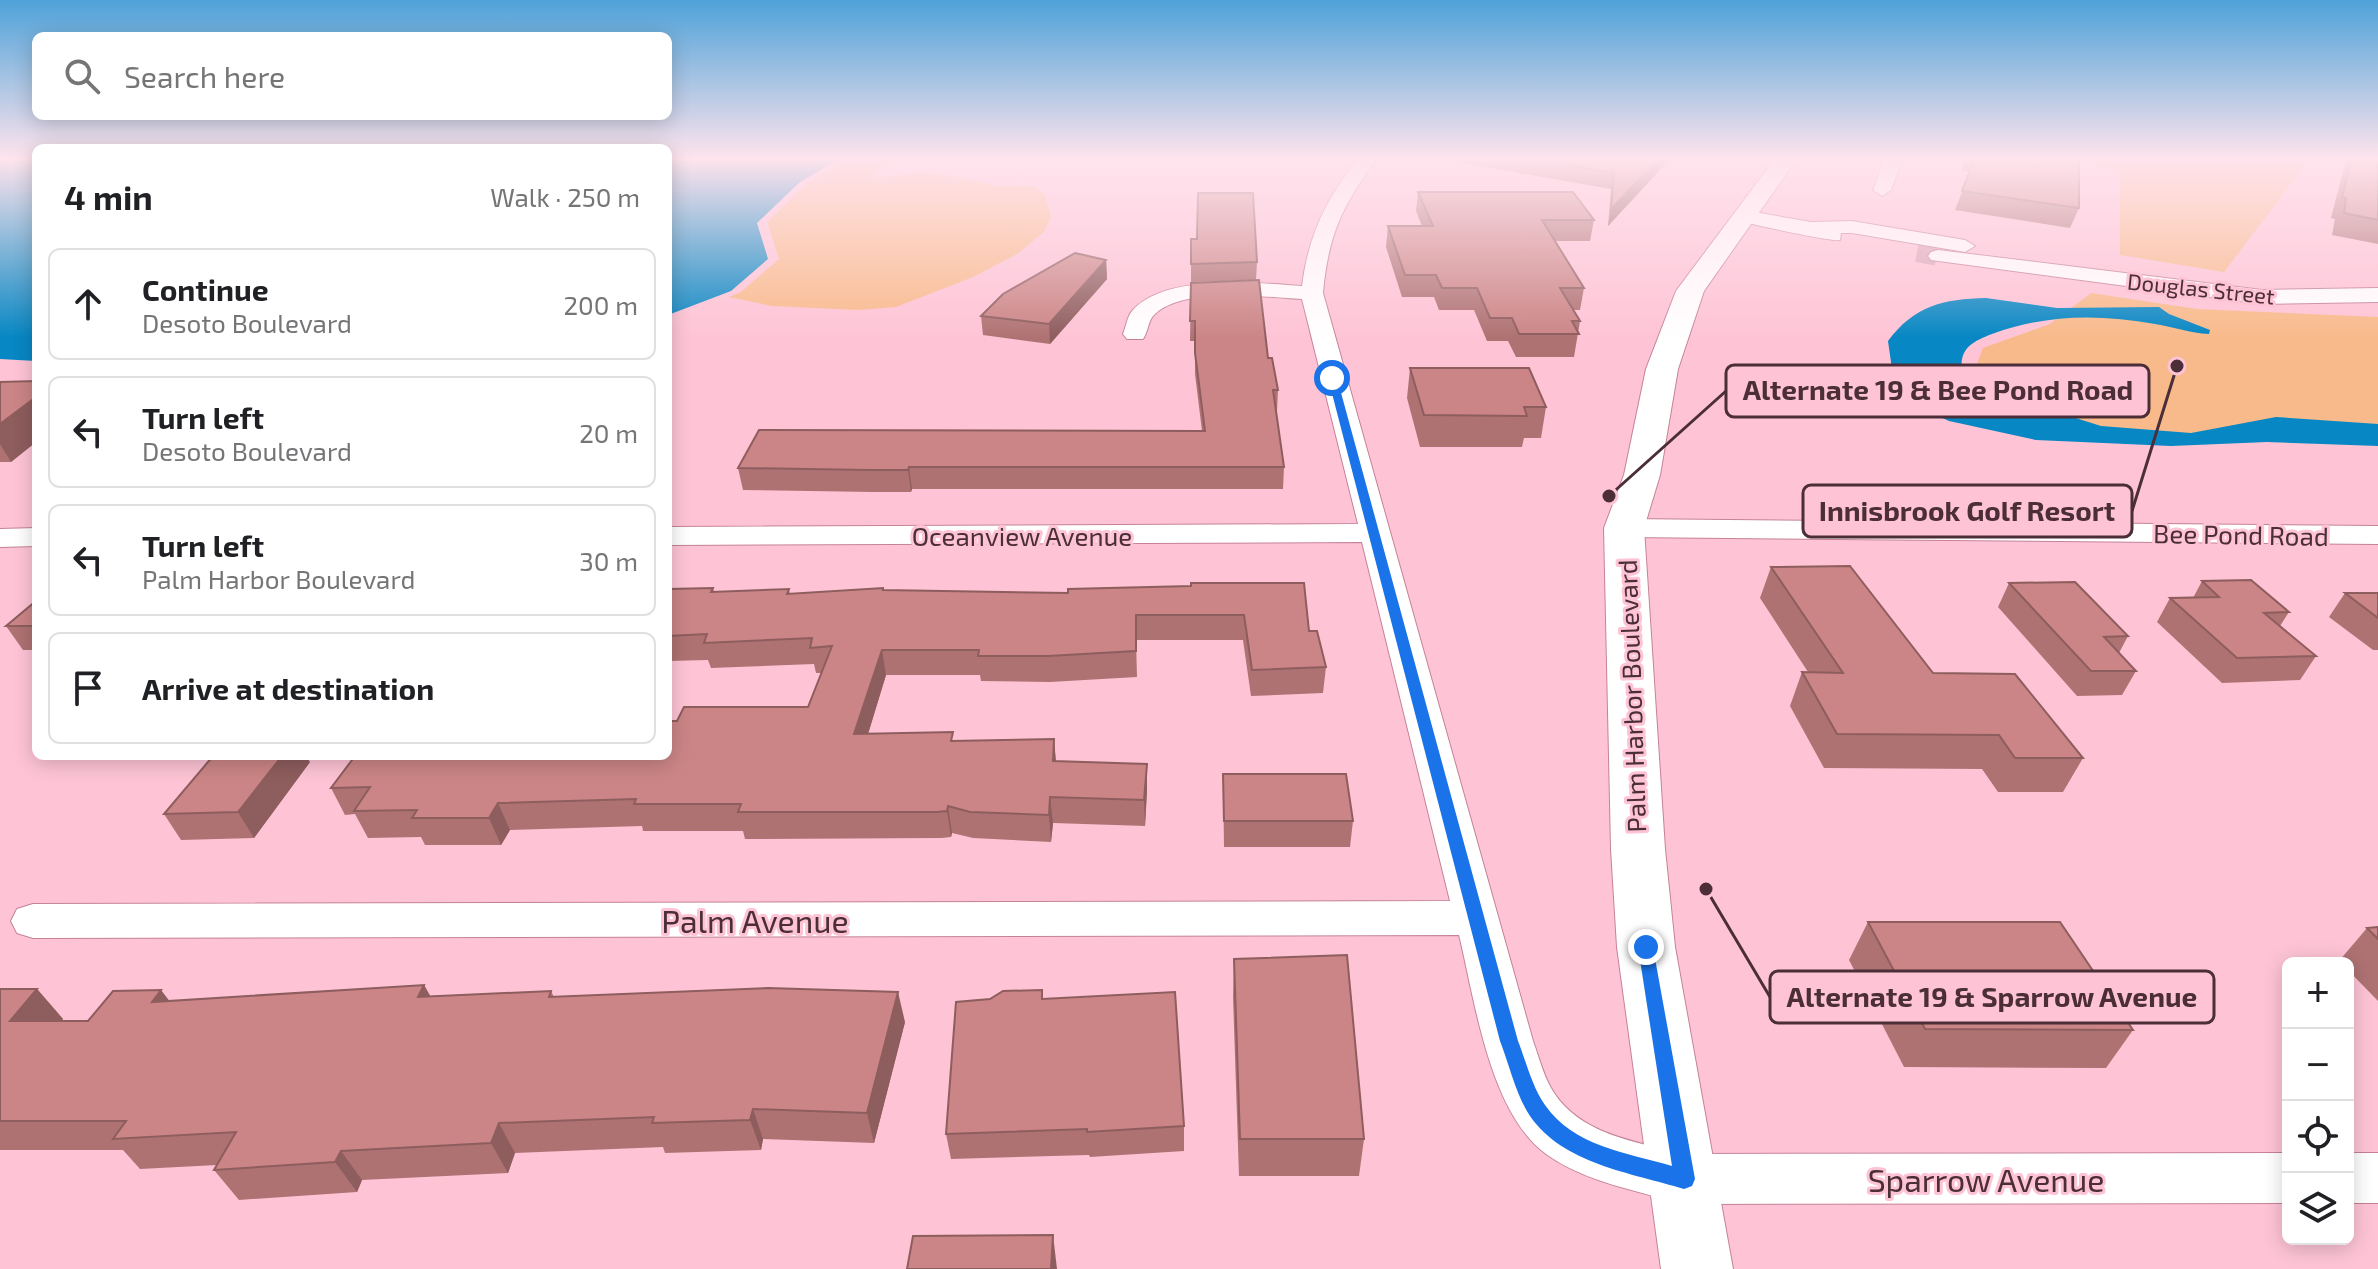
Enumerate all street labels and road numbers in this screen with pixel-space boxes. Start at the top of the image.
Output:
street label: Douglas Street [2126,267,2276,309]
street label: Bee Pond Road [2153,517,2329,551]
street label: Oceanview Avenue [912,520,1132,551]
street label: Palm Harbor Boulevard [1611,559,1651,833]
street label: Palm Avenue [661,901,849,939]
street label: Sparrow Avenue [1868,1160,2104,1198]

